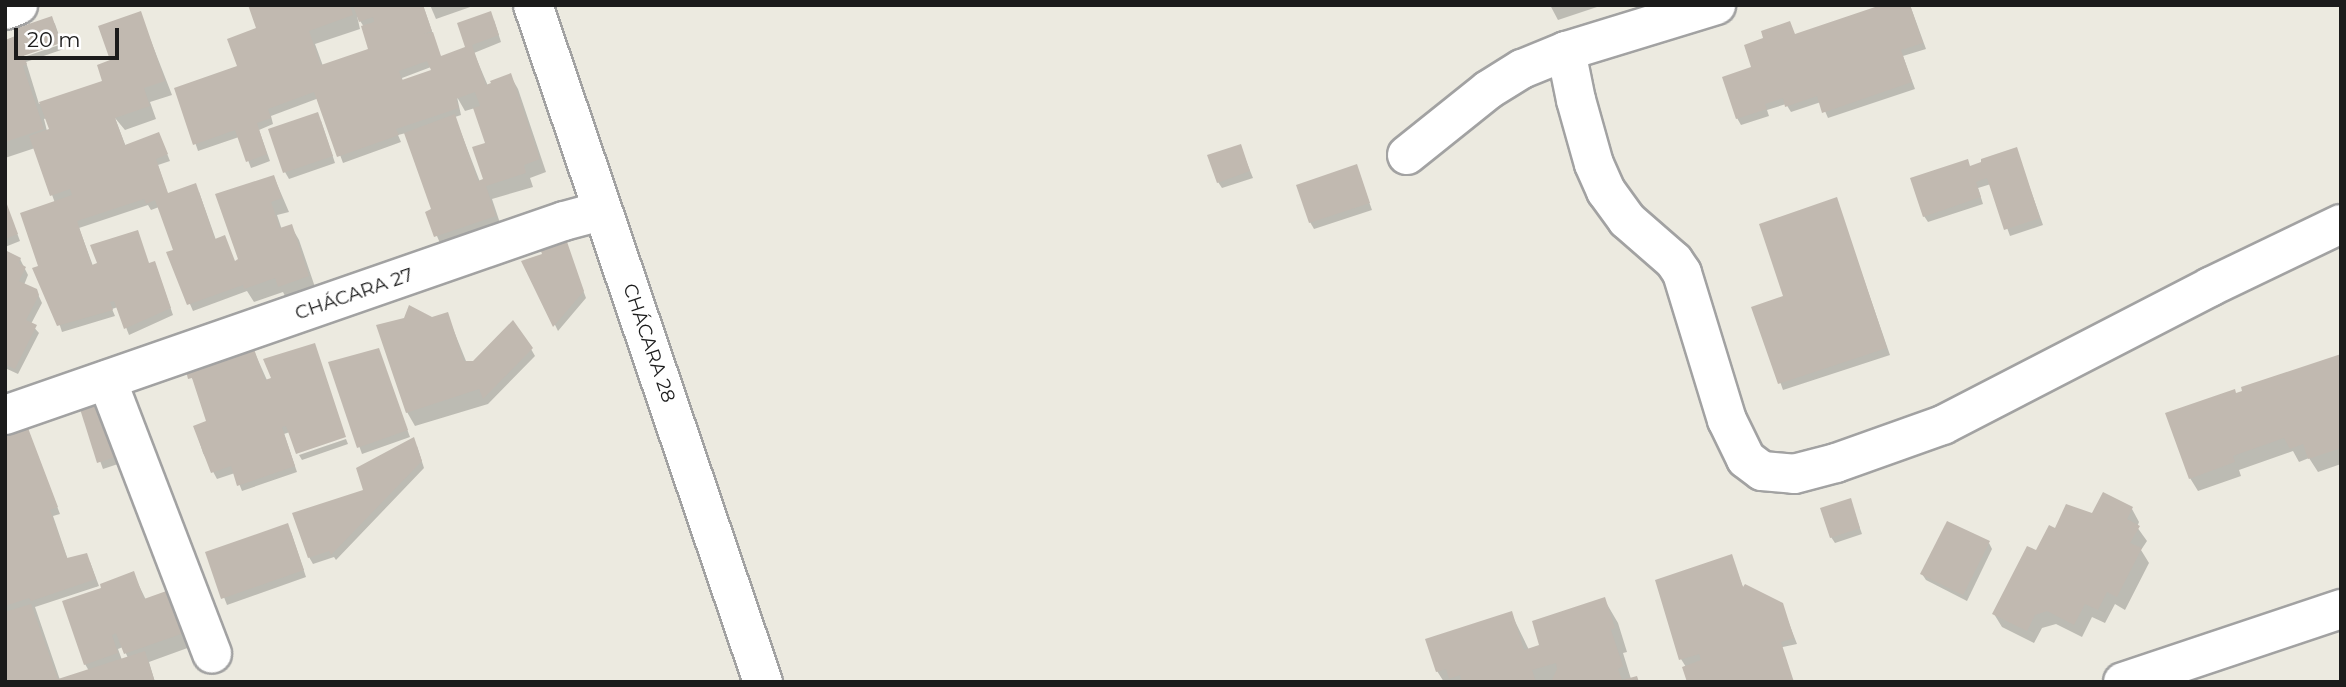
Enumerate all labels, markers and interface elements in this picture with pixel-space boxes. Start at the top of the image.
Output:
scale bar [18,14,122,58]
text: 20 m [27,27,81,52]
street label: CHÁCARA 27 [292,263,416,325]
street label: CHÁCARA 28 [618,280,680,406]

